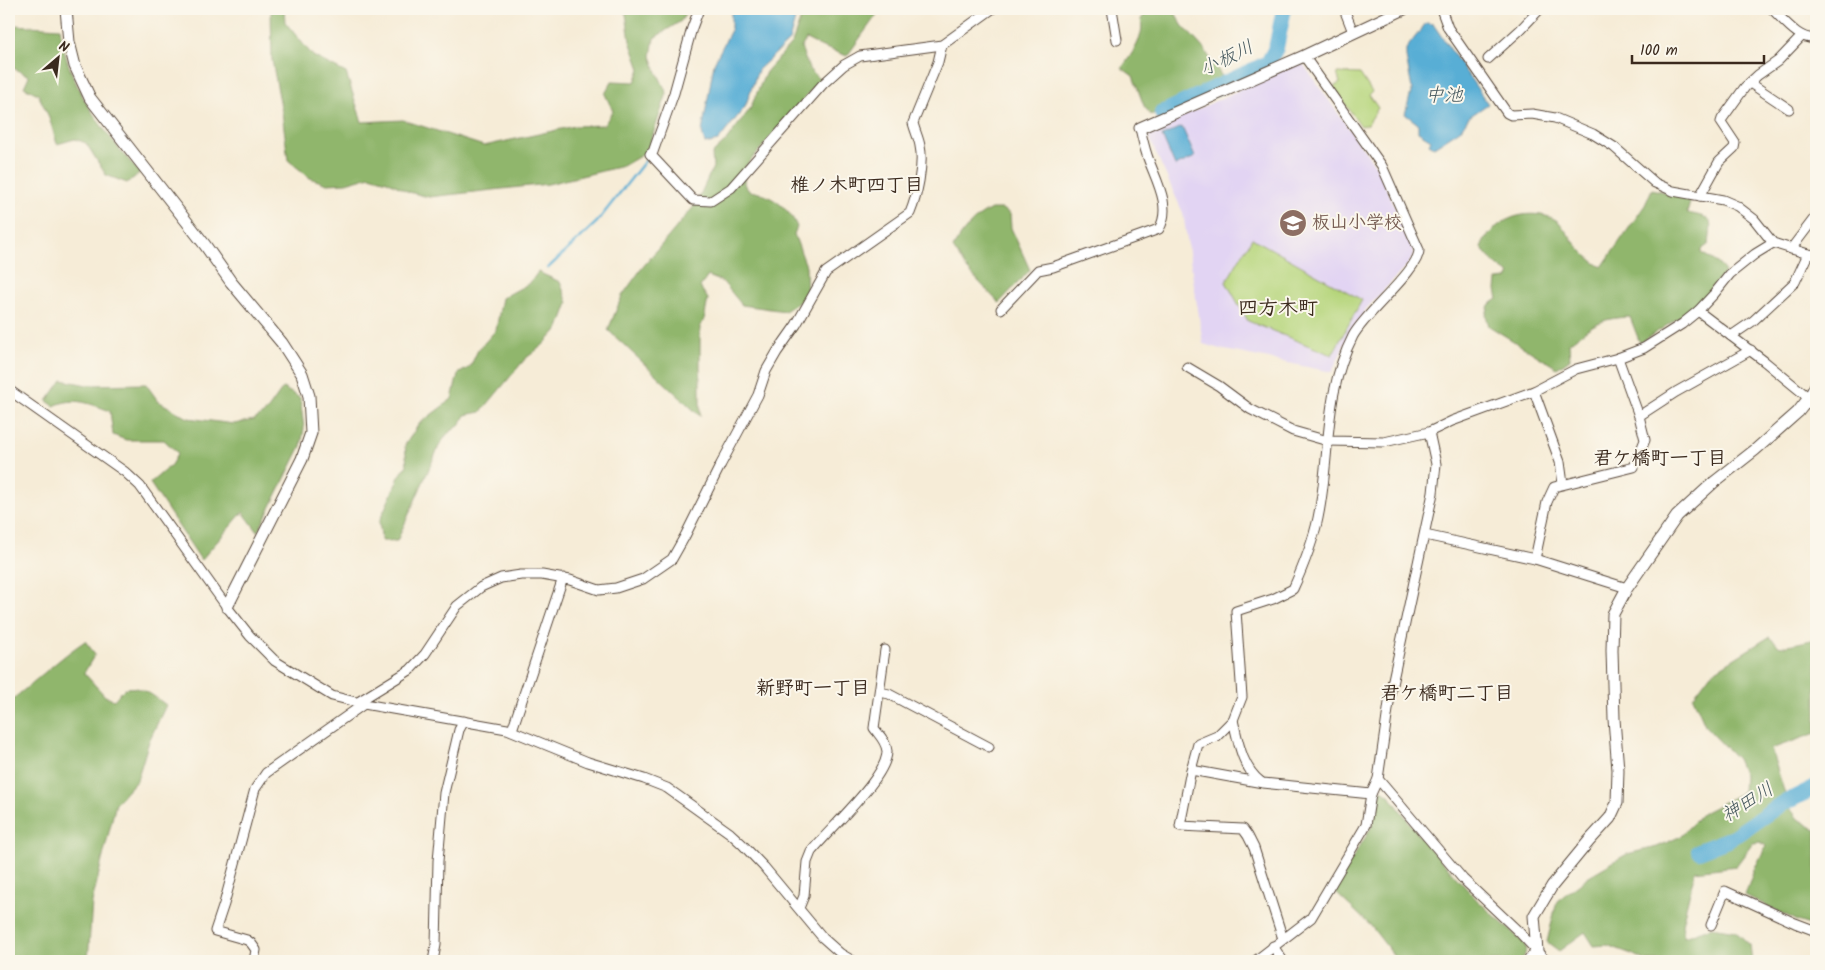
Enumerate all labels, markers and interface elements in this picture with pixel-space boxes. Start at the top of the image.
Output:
north arrow [32,32,82,82]
scale bar [1632,32,1765,64]
water label: 小板川 [1195,33,1259,85]
text: N [55,36,73,59]
text: 100 m [1640,39,1678,63]
water label: 中池 [1425,81,1464,111]
district label: 椎ノ木町四丁目 [790,171,924,201]
school or university icon: 板山小学校 [1278,208,1308,238]
place label: 板山小学校 [1312,209,1402,238]
district label: 四方木町 [1238,293,1318,325]
district label: 君ケ橋町一丁目 [1593,444,1727,474]
district label: 新野町一丁目 [756,674,870,704]
district label: 君ケ橋町二丁目 [1380,679,1514,709]
water label: 神田川 [1716,775,1780,831]

